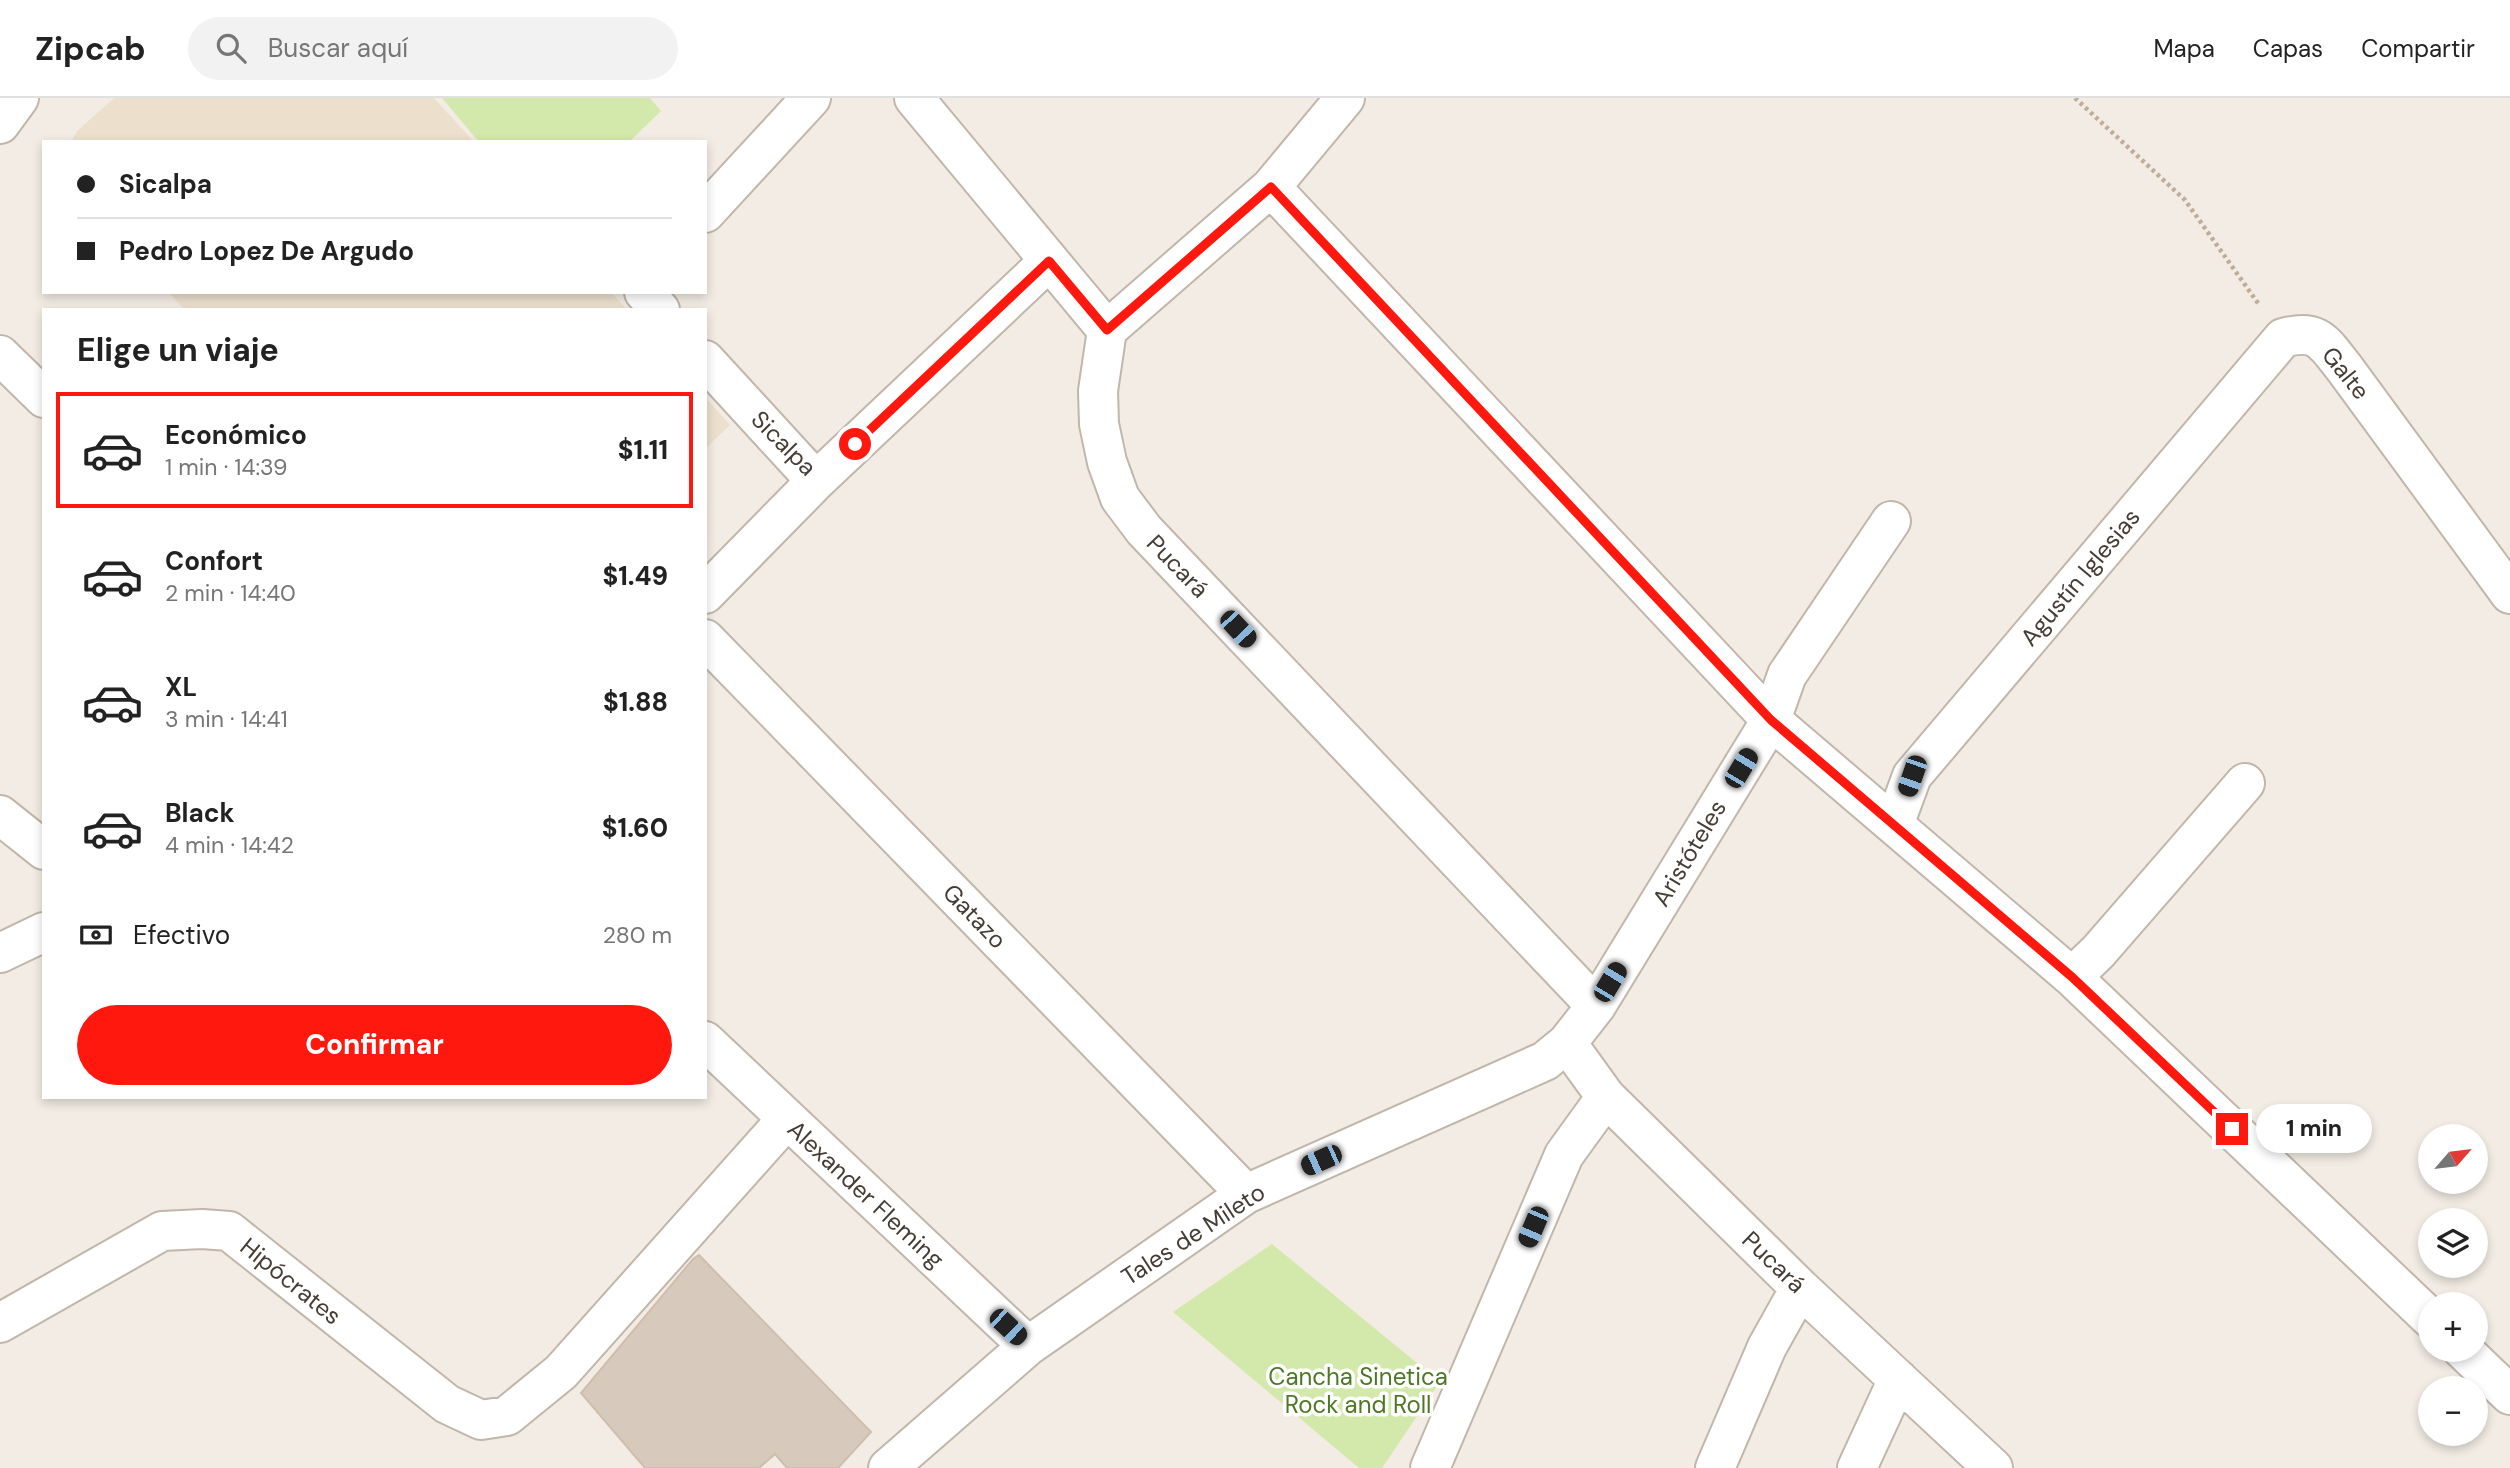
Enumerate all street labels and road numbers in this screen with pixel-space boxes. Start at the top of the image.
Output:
street label: Galte [2315,340,2377,406]
street label: Sicalpa [745,404,823,482]
street label: Agustín Iglesias [2013,502,2147,652]
street label: Pucará [1140,528,1216,604]
street label: Aristóteles [1645,794,1733,912]
street label: Gatazo [937,877,1013,955]
street label: Alexander Fleming [781,1113,951,1275]
street label: Tales de Mileto [1115,1176,1271,1292]
street label: Pucará [1736,1224,1812,1300]
street label: Hipócrates [234,1231,348,1331]

